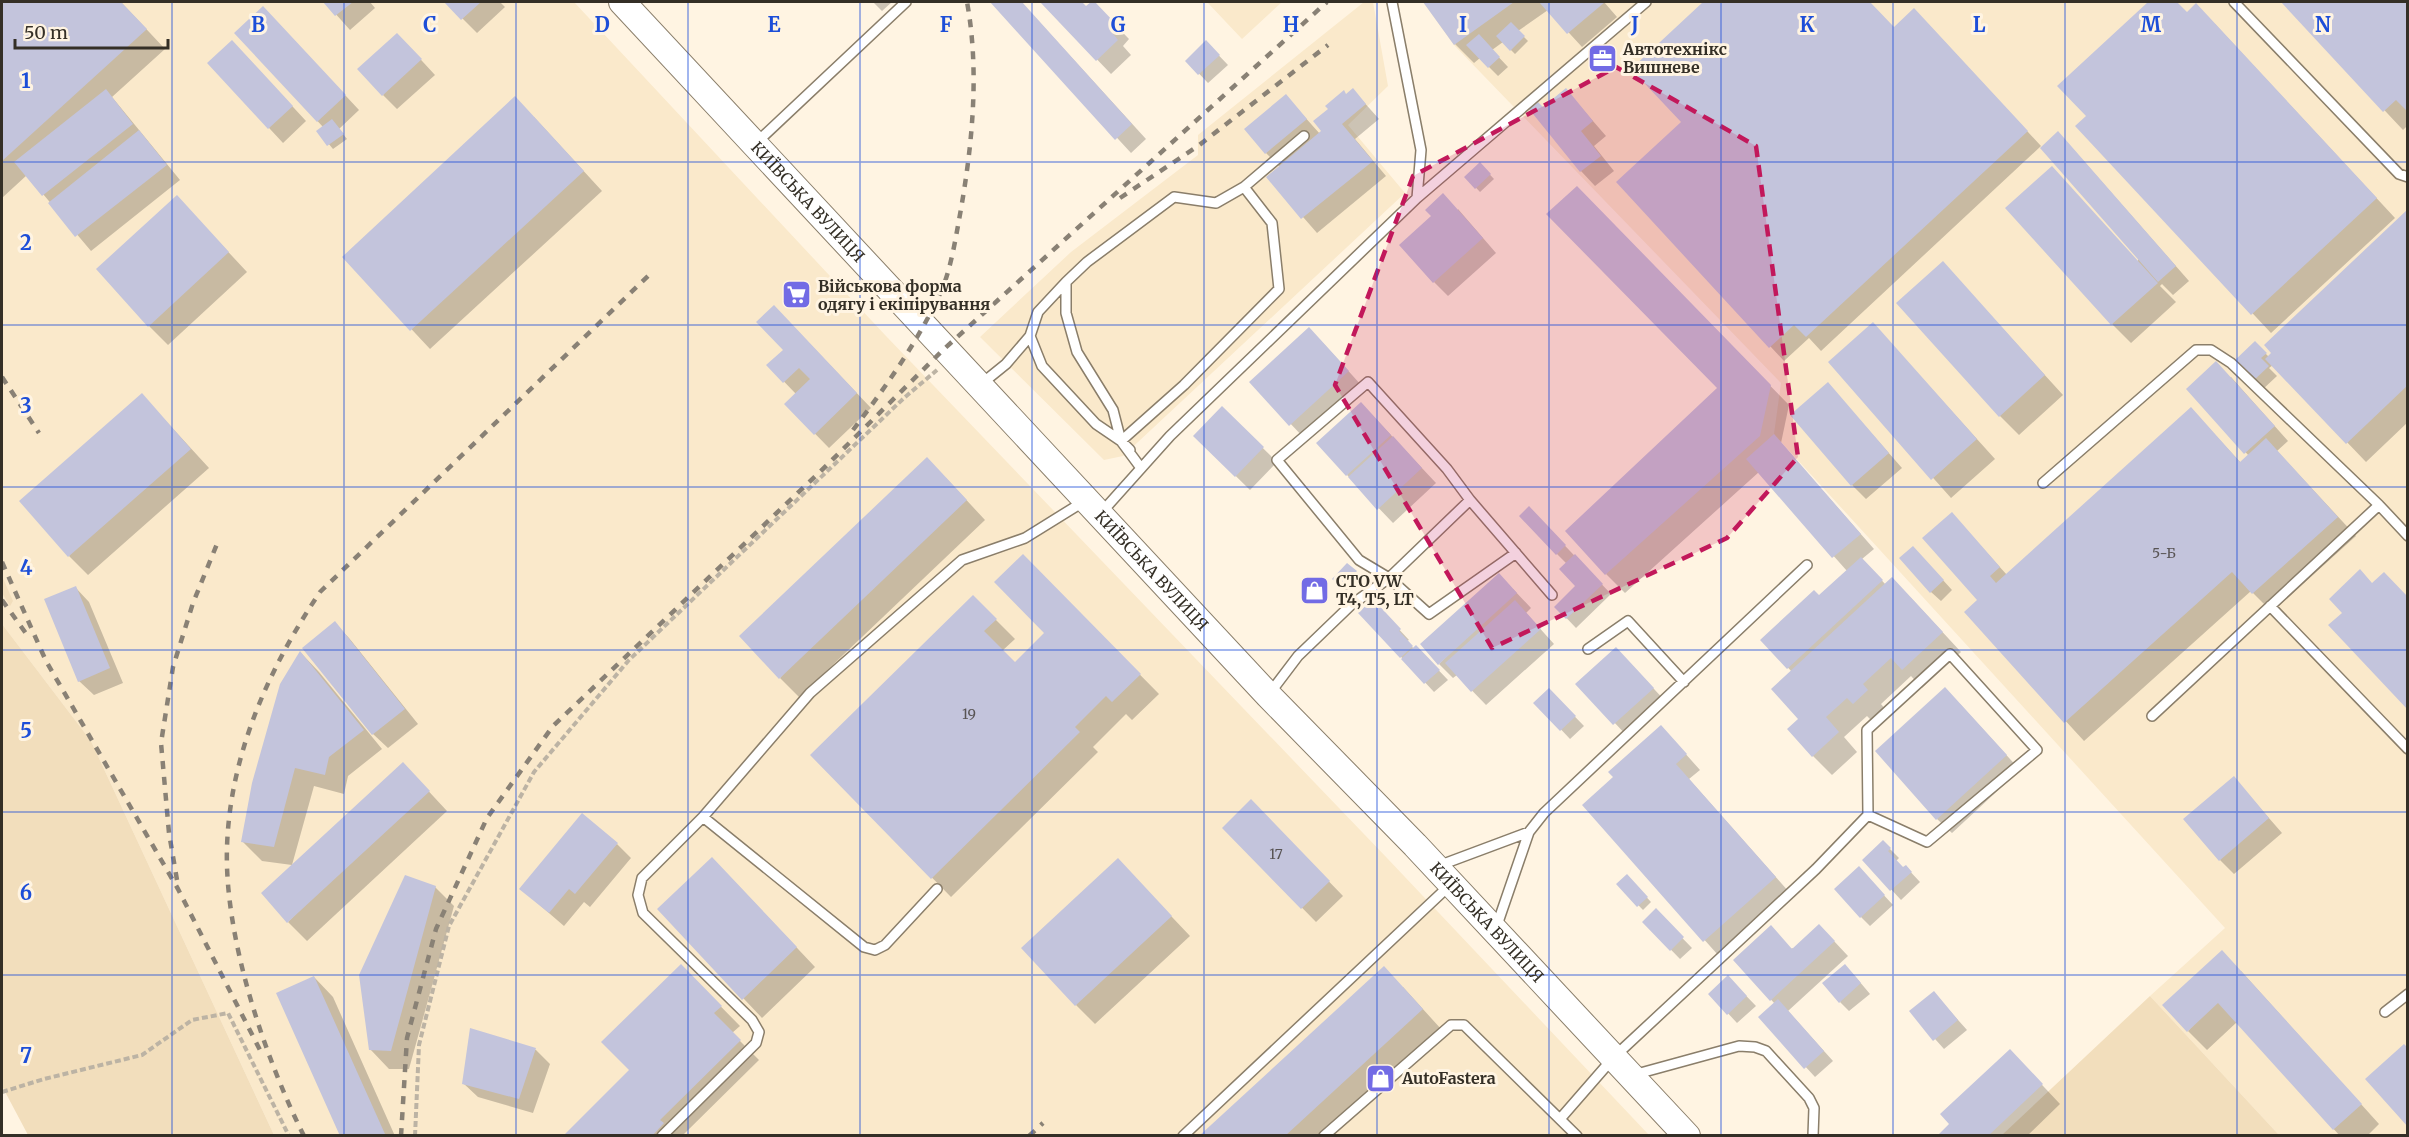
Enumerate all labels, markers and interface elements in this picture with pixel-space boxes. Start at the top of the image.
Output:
scale bar [15,12,168,50]
text: B [251,12,265,37]
text: C [423,12,437,37]
text: D [594,12,610,37]
text: E [767,12,781,37]
text: F [940,12,953,37]
text: G [1111,12,1126,37]
text: H [1283,12,1299,37]
text: I [1459,12,1467,37]
text: J [1630,12,1639,37]
text: K [1800,12,1815,37]
text: L [1973,12,1986,37]
text: M [2141,12,2162,37]
text: N [2315,12,2331,37]
text: 50 m [24,21,68,44]
place label: Автотехнікс Вишневе [1622,39,1727,77]
office icon: Автотехнікс Вишневе [1586,42,1618,74]
text: 1 [21,68,31,93]
street label: КИЇВСЬКА ВУЛИЦЯ [747,137,869,266]
text: 2 [20,230,32,255]
place label: Військова форма одягу і екіпірування [818,276,990,314]
supermarket icon: Військова форма одягу і екіпірування [781,279,813,311]
text: 3 [20,393,32,418]
street label: КИЇВСЬКА ВУЛИЦЯ [1091,506,1213,635]
house number: 5-Б [2152,544,2176,562]
text: 4 [20,555,33,580]
place label: СТО VW T4, T5, LT [1336,571,1414,610]
shop icon: СТО VW T4, T5, LT [1299,574,1331,606]
house number: 19 [962,705,976,723]
text: 5 [20,718,32,743]
house number: 17 [1269,845,1283,863]
street label: КИЇВСЬКА ВУЛИЦЯ [1426,858,1548,986]
text: 6 [20,880,32,905]
text: 7 [20,1043,32,1068]
shop icon: AutoFastera [1365,1062,1397,1094]
place label: AutoFastera [1401,1068,1496,1088]

